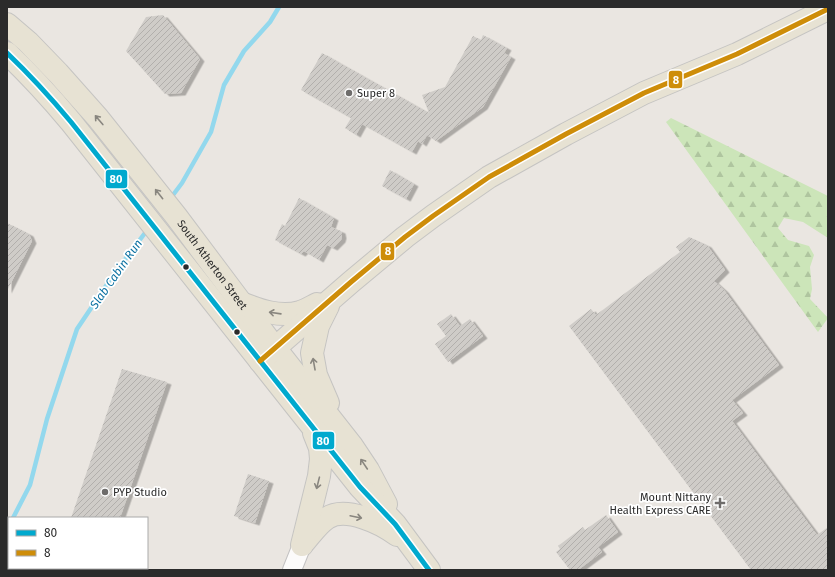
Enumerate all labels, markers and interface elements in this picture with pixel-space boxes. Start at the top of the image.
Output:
line badge: 8 [668,70,683,89]
text: 8 [673,74,680,87]
place label: Super 8 [357,87,395,100]
marker: Super 8 [344,88,354,98]
one-way arrow [94,114,103,125]
line badge: 80 [105,169,128,189]
text: 80 [110,173,123,186]
one-way arrow [155,189,163,200]
street label: South Atherton Street [174,218,250,312]
water label: Slab Cabin Run [86,237,145,312]
line badge: 8 [380,242,395,261]
text: 8 [385,245,392,258]
unlabelled marker [181,262,191,272]
one-way arrow [269,309,282,317]
unlabelled marker [232,327,242,337]
one-way arrow [310,358,318,371]
line badge: 80 [312,431,335,450]
text: 80 [317,435,330,448]
one-way arrow [360,458,368,470]
one-way arrow [313,476,321,489]
place label: PYP Studio [113,486,167,499]
marker: PYP Studio [100,487,110,497]
place label: Mount Nittany Health Express CARE [609,491,712,517]
marker: Mount Nittany Health Express CARE [714,497,726,509]
one-way arrow [349,513,362,521]
legend [8,517,148,569]
text: 80 [44,526,58,540]
text: 8 [44,546,51,560]

